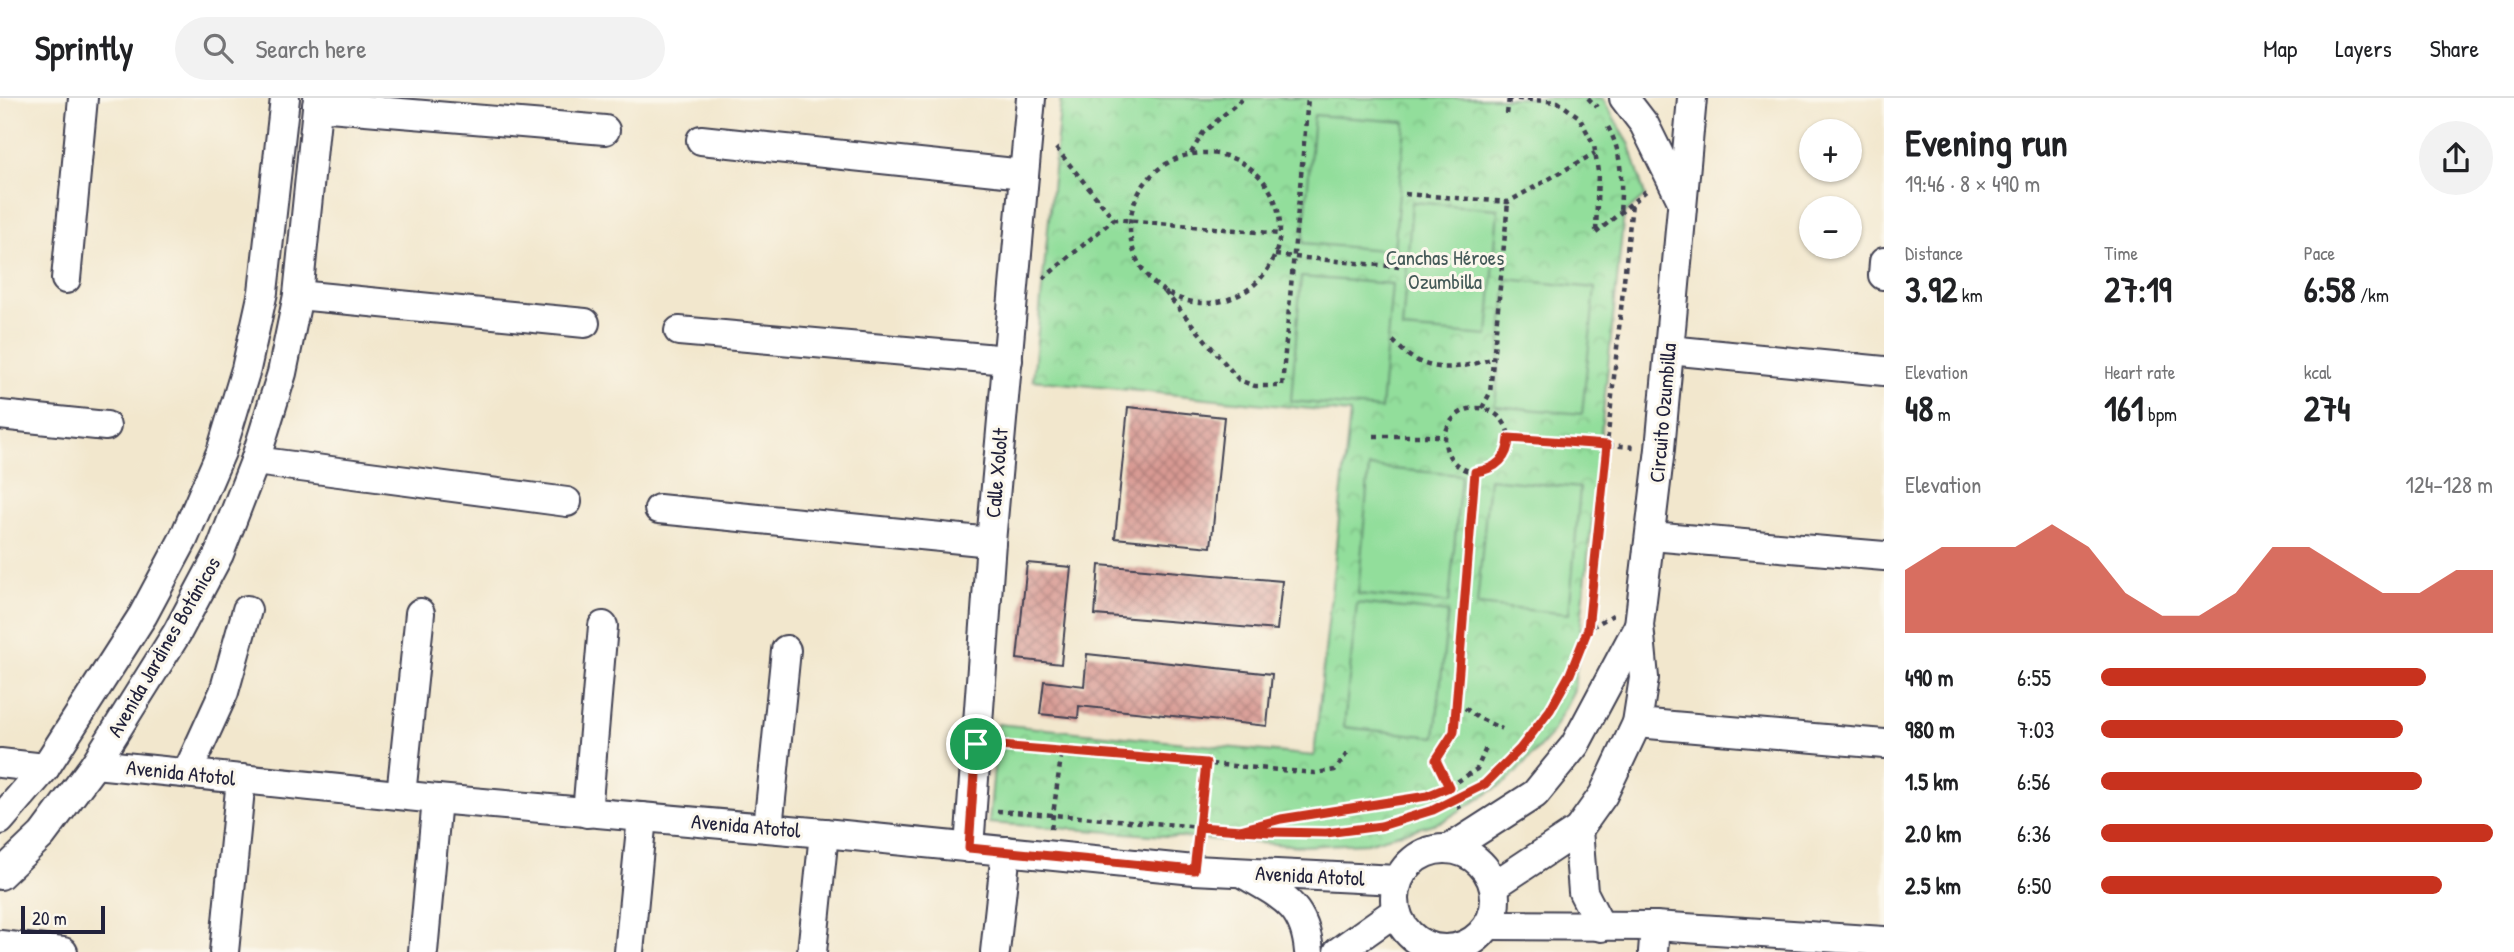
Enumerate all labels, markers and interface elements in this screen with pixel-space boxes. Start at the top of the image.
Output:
search box [175,17,665,80]
text: Sprintly [35,26,133,70]
icon: search [199,29,237,67]
text: Search here [255,31,366,66]
text: Map [2263,32,2297,64]
text: Layers [2335,32,2392,64]
text: Share [2430,32,2479,64]
text: Evening run [1905,116,2068,168]
map controls [1799,119,1862,259]
button: + [1799,119,1862,182]
button: share [2419,121,2493,195]
text: 19:46 · 8 × 490 m [1905,168,2040,199]
button: − [1799,196,1862,259]
text: Distance [1905,240,1963,266]
text: Time [2104,240,2138,266]
text: Pace [2304,240,2335,266]
park label: Canchas Héroes Ozumbilla [1386,243,1504,296]
text: 3.92 [1905,266,1957,313]
text: 27:19 [2104,266,2172,313]
text: 6:58 [2304,266,2356,313]
text: km [1957,282,1983,308]
text: /km [2356,282,2389,308]
street label: Circuito Ozumbilla [1642,342,1683,484]
text: Elevation [1905,359,1968,385]
text: Heart rate [2104,359,2175,385]
text: kcal [2304,359,2331,385]
text: 48 [1905,385,1933,432]
text: 161 [2104,385,2144,432]
text: 274 [2304,385,2351,432]
text: m [1933,401,1951,427]
text: bpm [2144,401,2177,427]
street label: Calle Xololt [978,426,1015,519]
text: Elevation [1905,469,1981,500]
text: 124–128 m [2406,469,2493,500]
street label: Avenida Jardines Botánicos [100,551,227,742]
text: 490 m [1905,662,1953,693]
text: 6:55 [2017,662,2051,693]
pin [946,714,1006,774]
text: 980 m [1905,714,1955,745]
text: 7:03 [2017,714,2054,745]
icon: arrive [957,725,995,763]
street label: Avenida Atotol [125,752,238,793]
text: 1.5 km [1905,766,1958,797]
text: 6:56 [2017,766,2050,797]
street label: Avenida Atotol [690,806,802,845]
text: 2.0 km [1905,818,1961,849]
text: 6:36 [2017,818,2051,849]
street label: Avenida Atotol [1255,858,1366,893]
text: 2.5 km [1905,870,1961,901]
text: 6:50 [2017,870,2052,901]
scale bar [21,903,105,935]
text: 20 m [32,905,67,931]

